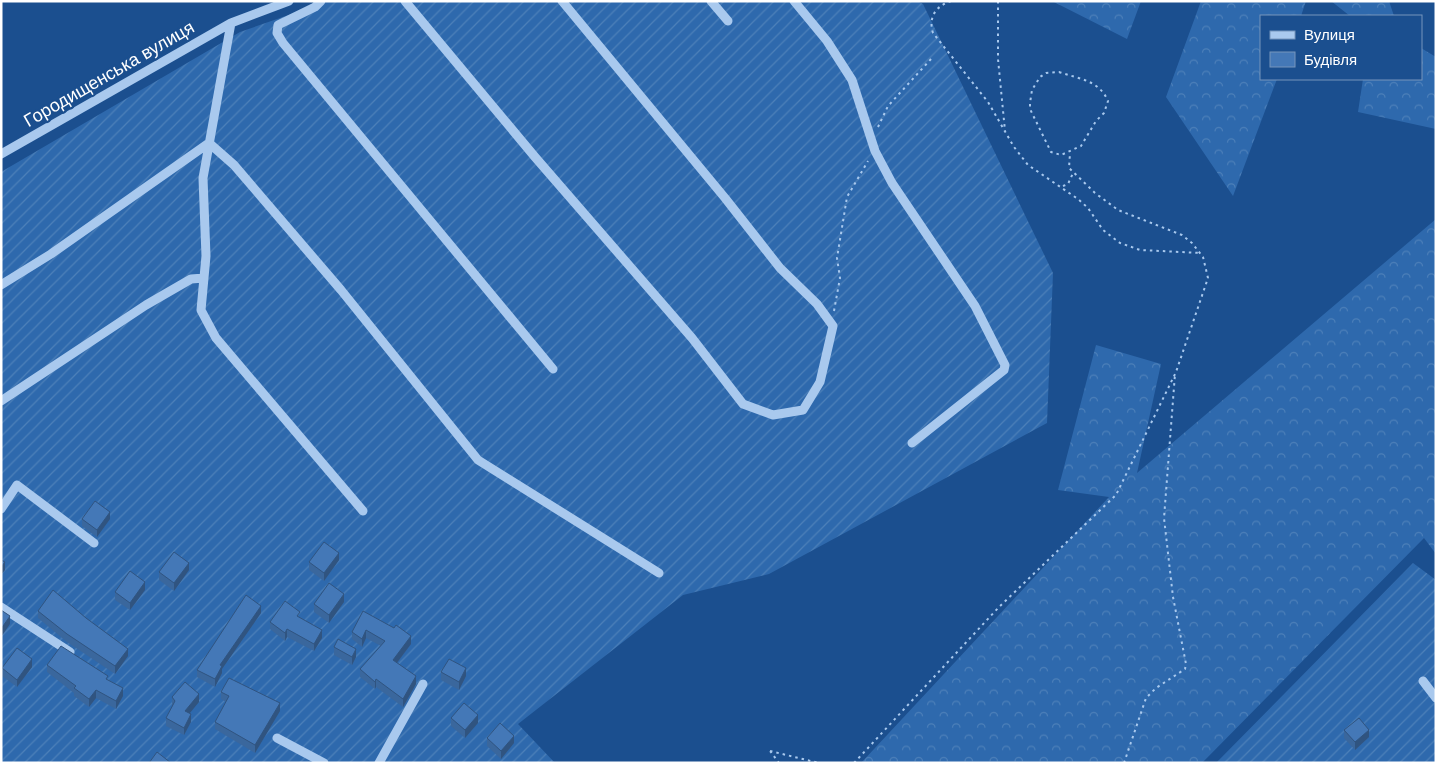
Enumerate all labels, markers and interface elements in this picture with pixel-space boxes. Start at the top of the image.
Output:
legend [1260,15,1422,80]
street label: Городищенська вулиця [20,17,198,131]
text: Вулиця [1304,26,1355,43]
text: Будівля [1304,51,1357,68]

